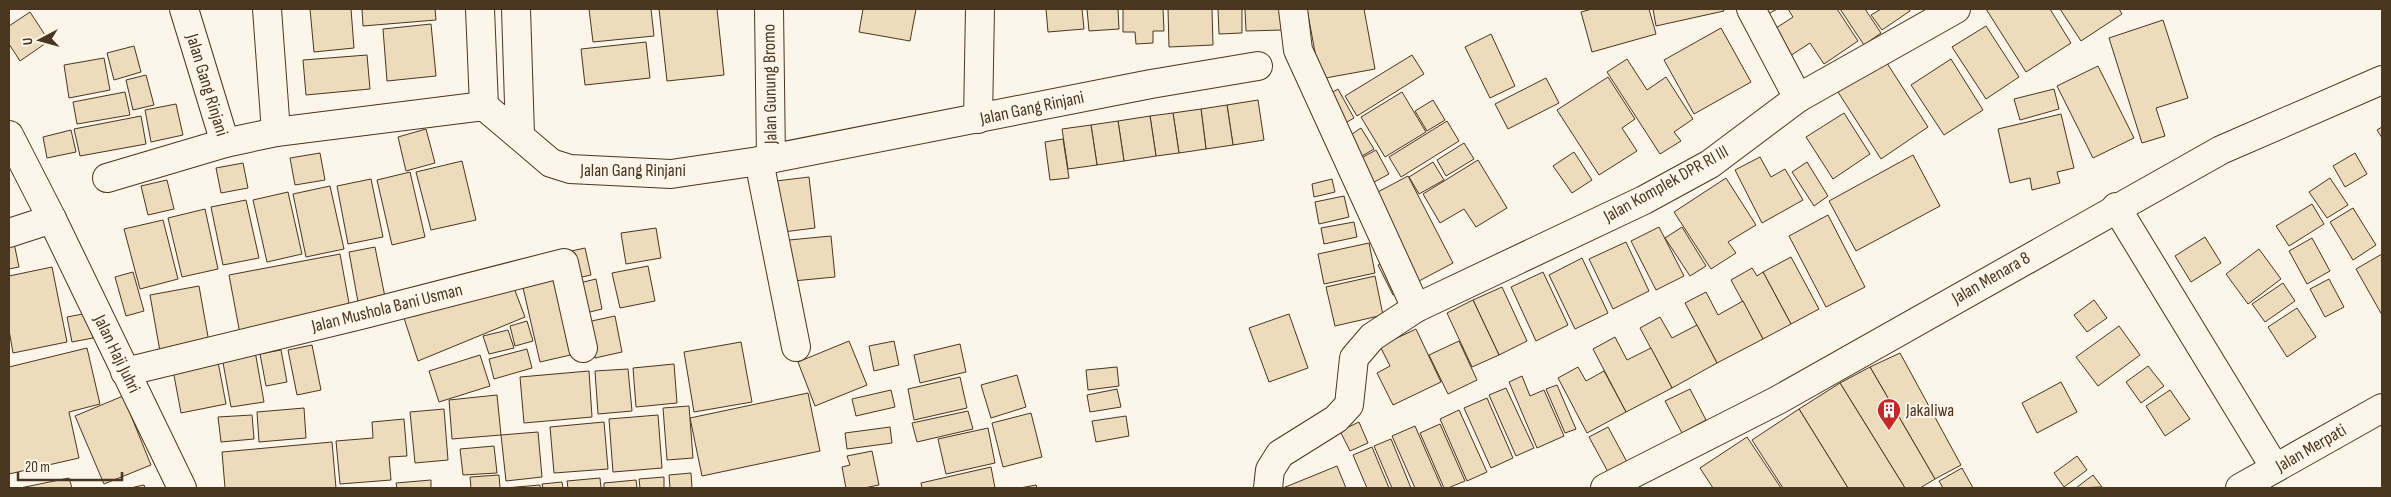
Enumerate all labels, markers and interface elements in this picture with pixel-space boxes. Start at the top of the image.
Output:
north arrow [15,15,65,65]
street label: Jalan Gunung Bromo [758,24,782,145]
street label: Jalan Gang Rinjani [181,30,232,139]
text: U [19,37,36,46]
street label: Jalan Gang Rinjani [977,87,1086,129]
street label: Jalan Komplek DPR RI III [1599,141,1732,227]
street label: Jalan Gang Rinjani [579,160,686,181]
street label: Jalan Menara 8 [1947,247,2034,309]
street label: Jalan Mushola Bani Usman [308,279,465,337]
street label: Jalan Haji Juhri [89,311,145,397]
building icon: Jakaliwa [1876,397,1902,431]
place label: Jakaliwa [1905,400,1954,421]
street label: Jalan Merpati [2271,419,2350,477]
scale bar [18,450,121,482]
text: 20 m [25,458,50,477]

